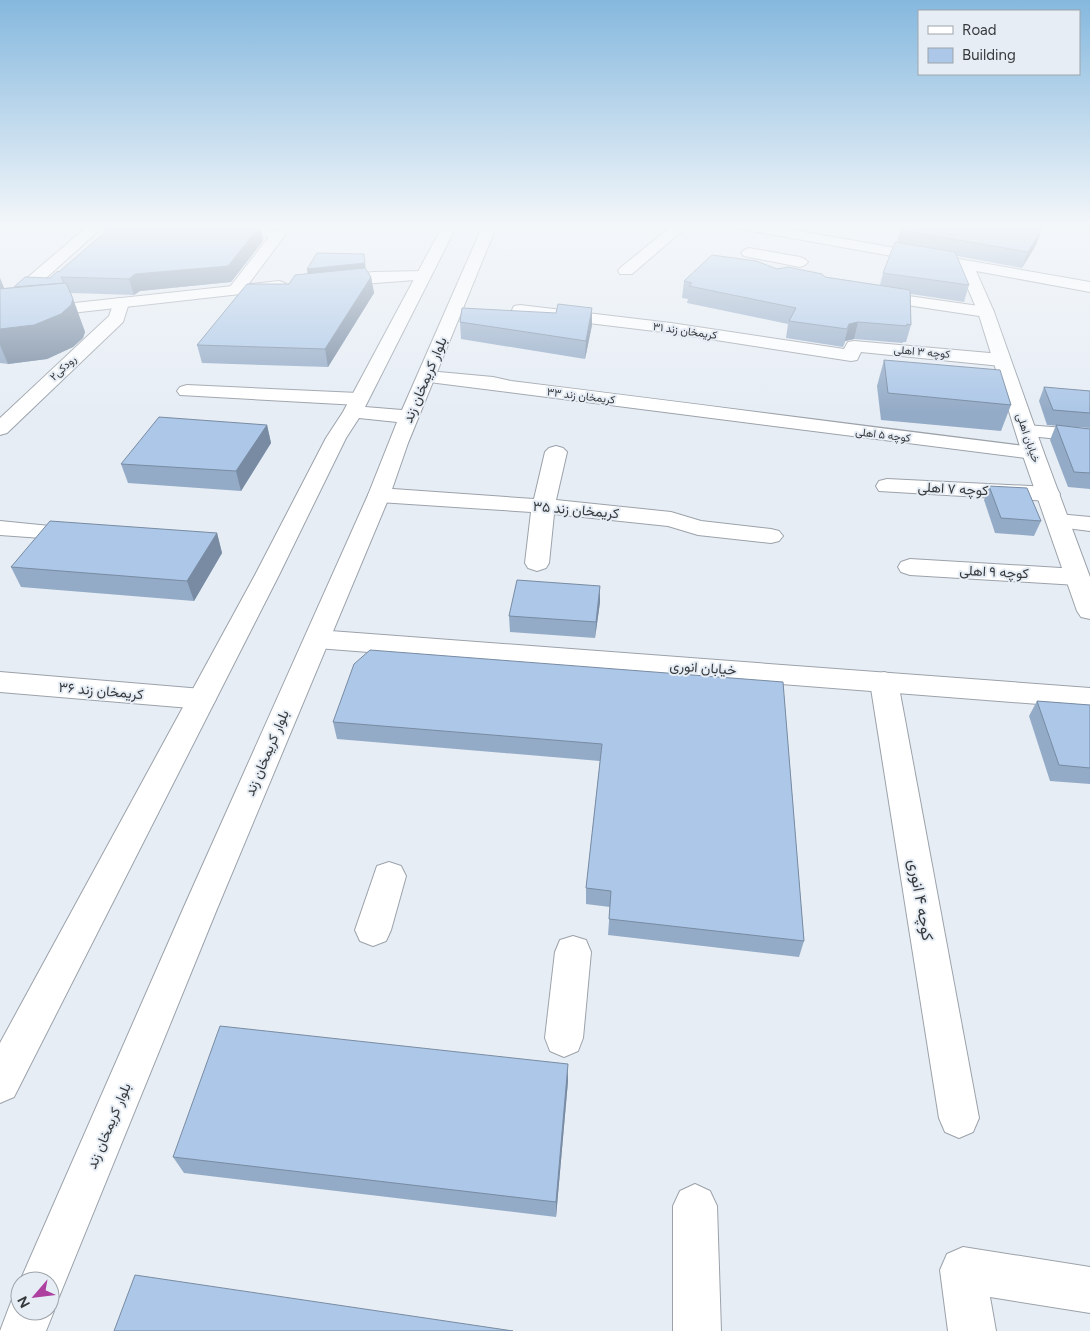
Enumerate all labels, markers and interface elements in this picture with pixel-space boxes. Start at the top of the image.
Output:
legend [918,10,1080,75]
text: Road [962,21,997,39]
text: Building [962,46,1016,64]
street label: کریمخان زند ۳۱ [652,320,718,342]
street label: بلوار کریمخان زند [399,334,451,426]
street label: کوچه ۳ اهلی [893,343,951,362]
street label: رودکی۲ [47,352,79,383]
street label: کریمخان زند ۳۳ [546,385,616,407]
street label: خیابان اهلی [1013,412,1043,464]
street label: کوچه ۵ اهلی [854,425,912,446]
street label: کوچه ۷ اهلی [917,479,989,500]
street label: کریمخان زند ۳۵ [532,498,620,522]
street label: کوچه ۹ اهلی [959,562,1029,583]
street label: خیابان انوری [669,657,737,679]
street label: کریمخان زند ۳۶ [58,679,144,703]
street label: بلوار کریمخان زند [241,707,293,799]
street label: کوچه ۴ انوری [903,858,938,943]
street label: بلوار کریمخان زند [83,1080,135,1172]
north arrow [10,1271,60,1321]
text: N [14,1293,34,1311]

